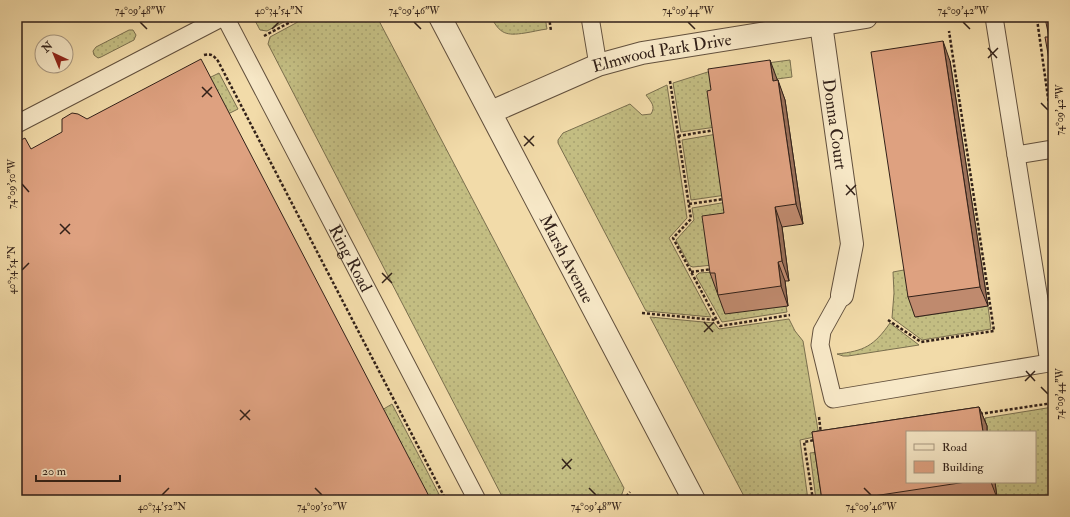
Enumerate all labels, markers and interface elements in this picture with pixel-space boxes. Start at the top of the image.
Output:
text: 74°09'48"W [115,5,166,17]
text: 40°34'54"N [255,5,303,17]
text: 74°09'46"W [388,5,440,17]
text: 74°09'44"W [662,5,715,17]
text: 74°09'42"W [937,5,989,17]
street label: Elmwood Park Drive [590,28,733,77]
north arrow [34,34,74,74]
text: N [39,38,56,56]
street label: Donna Court [818,77,852,171]
text: 74°09'42"W [1054,84,1066,136]
text: 74°09'50"W [6,158,18,209]
street label: Marsh Avenue [535,211,599,307]
street label: Ring Road [325,221,377,296]
text: 40°34'54"N [6,246,18,294]
text: 74°09'44"W [1054,367,1066,420]
legend [906,431,1036,483]
text: Road [942,440,967,455]
scale bar [36,457,120,483]
text: Building [942,460,985,475]
text: 20 m [42,464,67,479]
text: 40°34'52"N [138,501,186,513]
text: 74°09'50"W [297,501,348,513]
text: 74°09'48"W [571,501,622,513]
text: 74°09'46"W [845,501,897,513]

